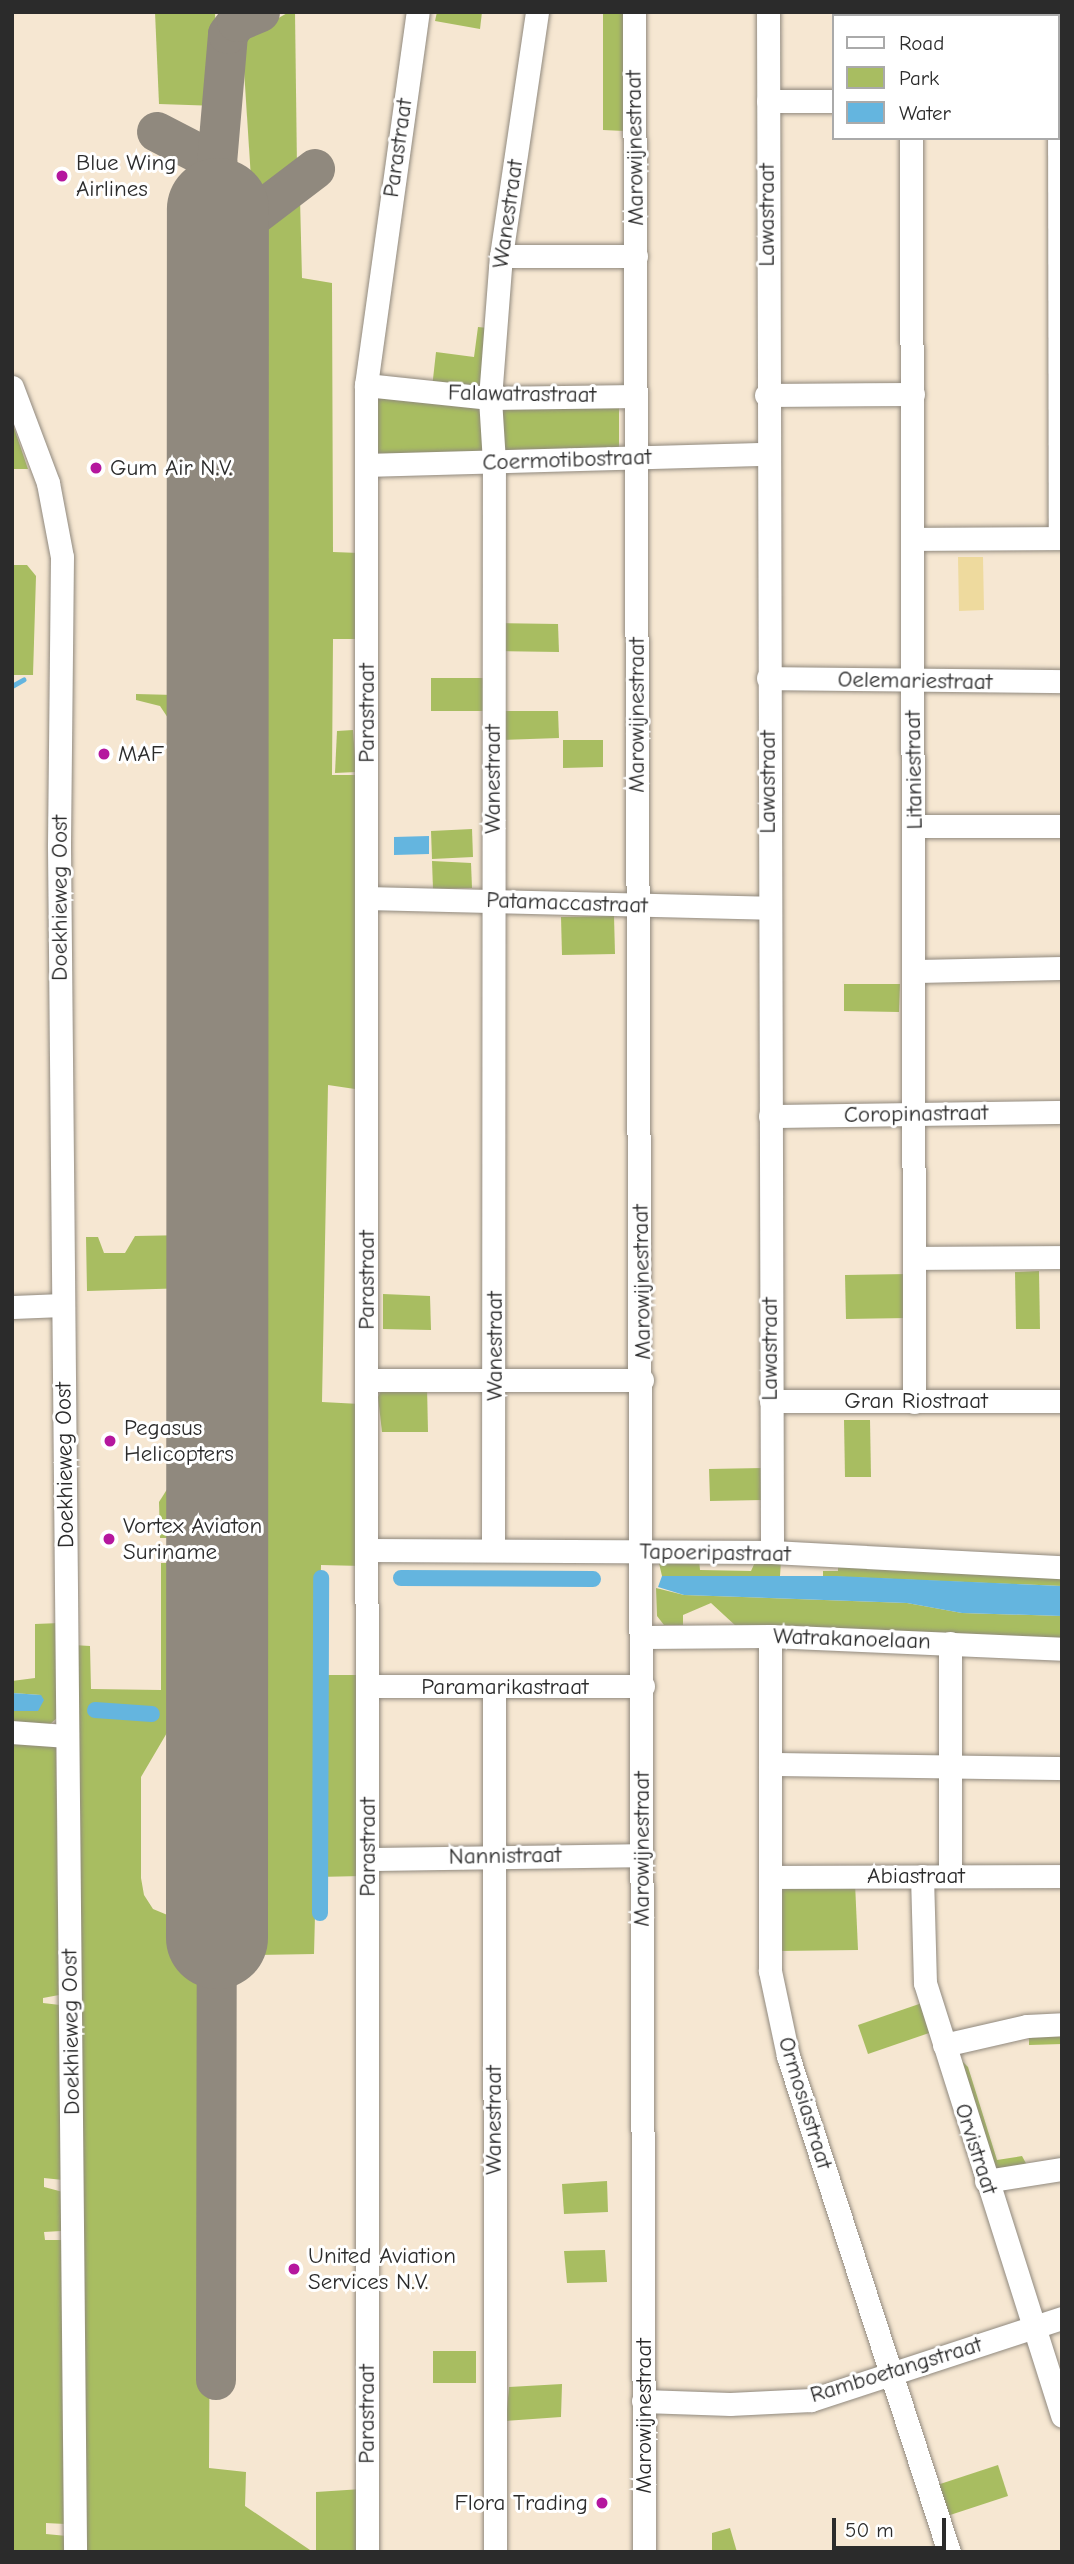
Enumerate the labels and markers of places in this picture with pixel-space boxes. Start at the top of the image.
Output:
place label: Blue Wing Airlines [76,149,176,203]
marker: Blue Wing Airlines [54,168,70,184]
place label: Gum Air N.V. [110,454,233,482]
marker: Gum Air N.V. [88,460,104,476]
place label: MAF [118,740,164,768]
marker: MAF [96,746,112,762]
place label: Pegasus Helicopters [124,1414,234,1468]
marker: Pegasus Helicopters [102,1433,118,1449]
place label: Vortex Aviaton Suriname [123,1512,262,1566]
marker: Vortex Aviaton Suriname [101,1531,117,1547]
place label: United Aviation Services N.V. [308,2242,456,2296]
marker: United Aviation Services N.V. [286,2261,302,2277]
place label: Flora Trading [454,2489,588,2517]
marker: Flora Trading [594,2495,610,2511]

